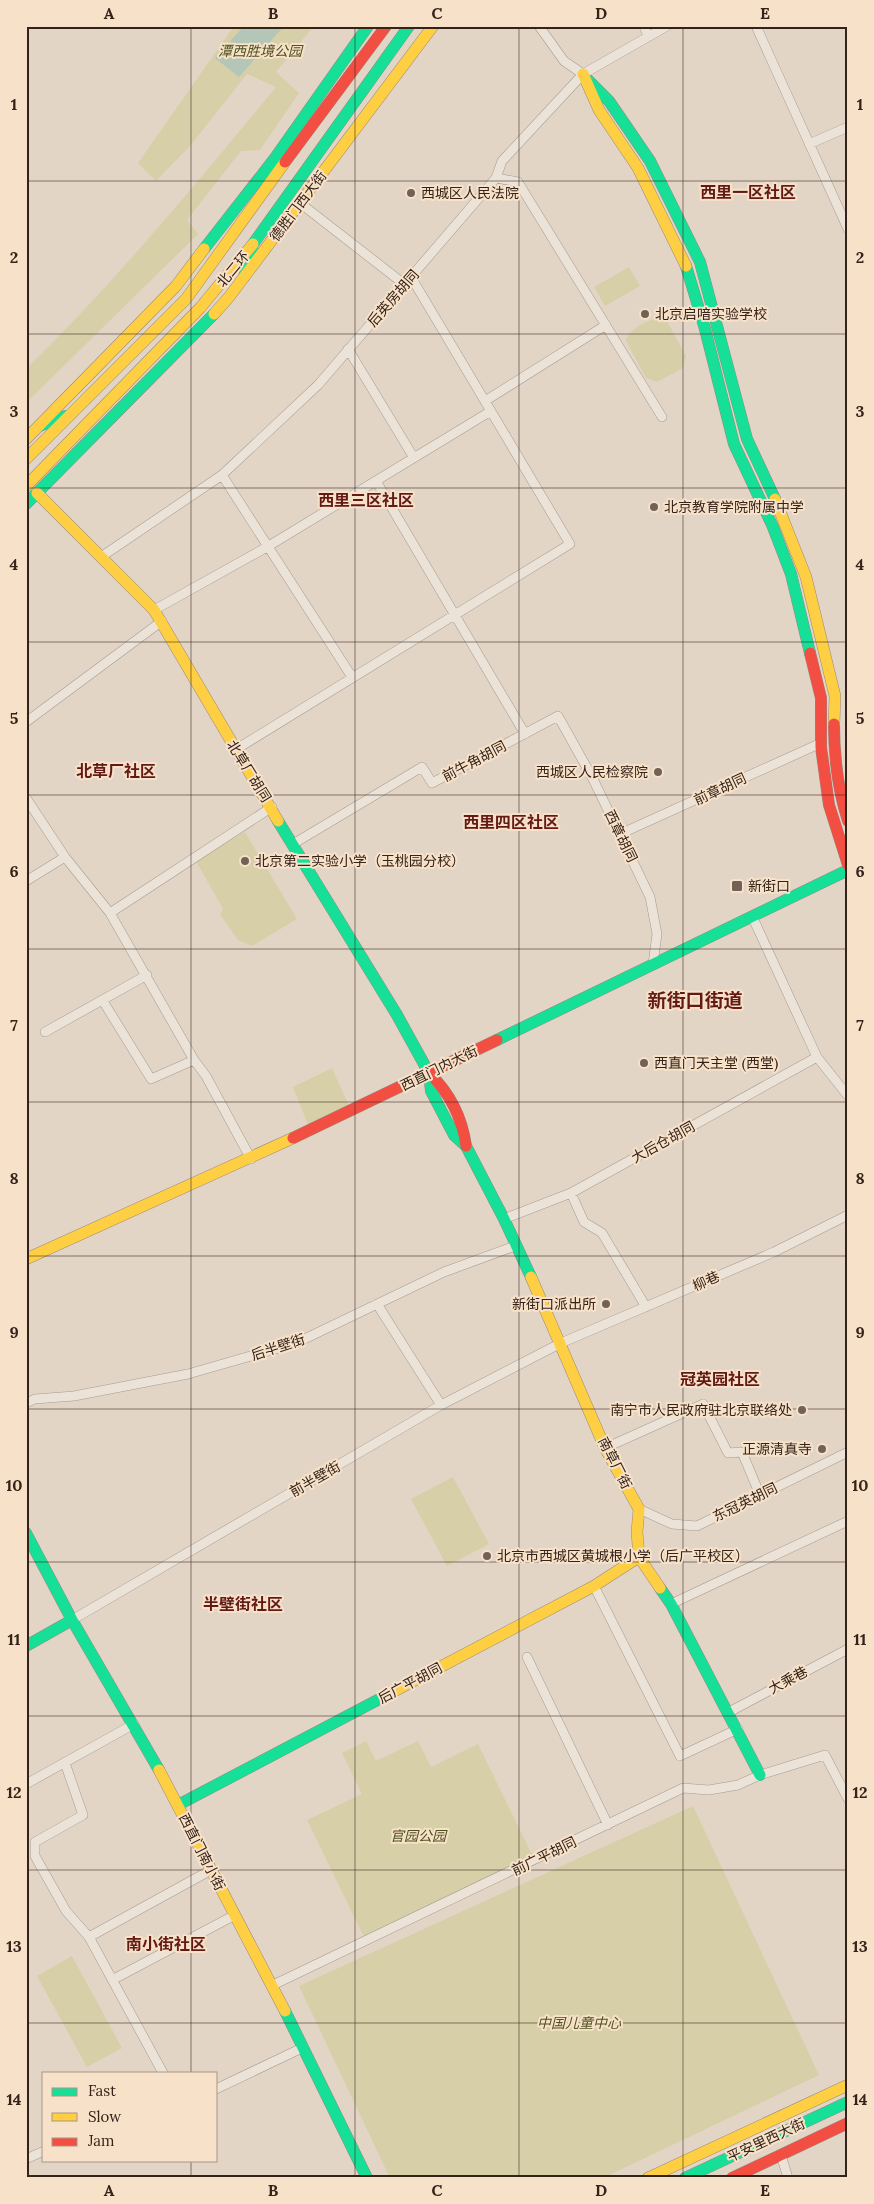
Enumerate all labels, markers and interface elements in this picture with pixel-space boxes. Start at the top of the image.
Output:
text: A [104,3,115,23]
text: B [268,3,279,23]
text: C [431,3,443,23]
text: D [595,3,607,23]
text: E [760,3,770,23]
park label: 潭西胜境公园 [218,42,304,60]
text: 1 [11,94,17,114]
text: 1 [857,94,863,114]
street label: 德胜门西大街 [266,167,330,245]
district label: 西里一区社区 [700,182,796,202]
place label: 西城区人民法院 [421,184,519,202]
marker: 西城区人民法院 [405,187,417,199]
text: 2 [10,247,18,267]
street label: 北二环 [213,247,253,291]
text: 2 [856,247,864,267]
street label: 后英房胡同 [363,266,423,330]
place label: 北京启喑实验学校 [655,305,767,323]
marker: 北京启喑实验学校 [639,308,651,320]
text: 3 [10,401,19,421]
text: 3 [856,401,865,421]
district label: 西里三区社区 [318,490,414,510]
place label: 北京教育学院附属中学 [664,498,804,516]
marker: 北京教育学院附属中学 [648,501,660,513]
text: 4 [10,554,19,574]
text: 4 [856,554,865,574]
text: 5 [10,708,19,728]
text: 5 [856,708,865,728]
street label: 北草厂胡同 [223,737,275,805]
street label: 前牛角胡同 [439,737,509,785]
district label: 北草厂社区 [76,761,156,781]
place label: 西城区人民检察院 [536,763,648,781]
marker: 西城区人民检察院 [652,766,664,778]
street label: 前章胡同 [691,769,749,809]
street label: 西章胡同 [601,807,641,865]
district label: 西里四区社区 [463,812,559,832]
place label: 北京第二实验小学（玉桃园分校） [255,852,465,870]
marker: 北京第二实验小学（玉桃园分校） [239,855,251,867]
text: 6 [9,861,19,881]
text: 6 [855,861,865,881]
place label: 新街口 [748,877,790,895]
marker: 新街口 [730,879,744,893]
district label: 新街口街道 [647,988,743,1012]
text: 7 [10,1015,18,1035]
text: 7 [856,1015,864,1035]
street label: 西直门内大街 [397,1041,481,1095]
place label: 西直门天主堂 (西堂) [654,1054,778,1072]
marker: 西直门天主堂 (西堂) [638,1057,650,1069]
street label: 大后仓胡同 [628,1117,698,1167]
text: 8 [9,1168,19,1188]
text: 8 [855,1168,865,1188]
street label: 柳巷 [690,1267,722,1295]
place label: 新街口派出所 [512,1295,596,1313]
marker: 新街口派出所 [600,1298,612,1310]
text: 9 [9,1322,19,1342]
text: 9 [855,1322,865,1342]
street label: 后半壁街 [249,1330,307,1364]
district label: 冠英园社区 [680,1369,760,1389]
place label: 南宁市人民政府驻北京联络处 [610,1401,792,1419]
marker: 南宁市人民政府驻北京联络处 [796,1404,808,1416]
street label: 南草厂街 [594,1434,636,1492]
place label: 正源清真寺 [742,1440,812,1458]
marker: 正源清真寺 [816,1443,828,1455]
street label: 前半壁街 [286,1457,344,1501]
text: 10 [6,1475,22,1495]
text: 10 [852,1475,868,1495]
street label: 东冠英胡同 [710,1479,780,1525]
place label: 北京市西城区黄城根小学（后广平校区） [497,1547,749,1565]
marker: 北京市西城区黄城根小学（后广平校区） [481,1550,493,1562]
district label: 半壁街社区 [203,1594,283,1614]
text: 11 [8,1629,21,1649]
text: 11 [854,1629,867,1649]
street label: 后广平胡同 [375,1659,445,1707]
street label: 大乘巷 [765,1662,811,1698]
text: 12 [6,1782,22,1802]
text: 12 [852,1782,868,1802]
street label: 西直门南小街 [175,1810,229,1894]
park label: 官园公园 [390,1827,448,1845]
street label: 前广平胡同 [509,1833,579,1879]
district label: 南小街社区 [126,1934,206,1954]
text: 13 [6,1936,22,1956]
text: 13 [852,1936,868,1956]
park label: 中国儿童中心 [537,2014,622,2032]
legend [42,2072,218,2162]
text: Fast [88,2081,116,2100]
text: 14 [6,2089,22,2109]
text: 14 [852,2089,868,2109]
text: Slow [88,2107,121,2126]
street label: 平安里西大街 [724,2114,808,2166]
text: Jam [87,2131,115,2150]
text: A [104,2180,115,2200]
text: B [268,2180,279,2200]
text: C [431,2180,443,2200]
text: D [595,2180,607,2200]
text: E [760,2180,770,2200]

